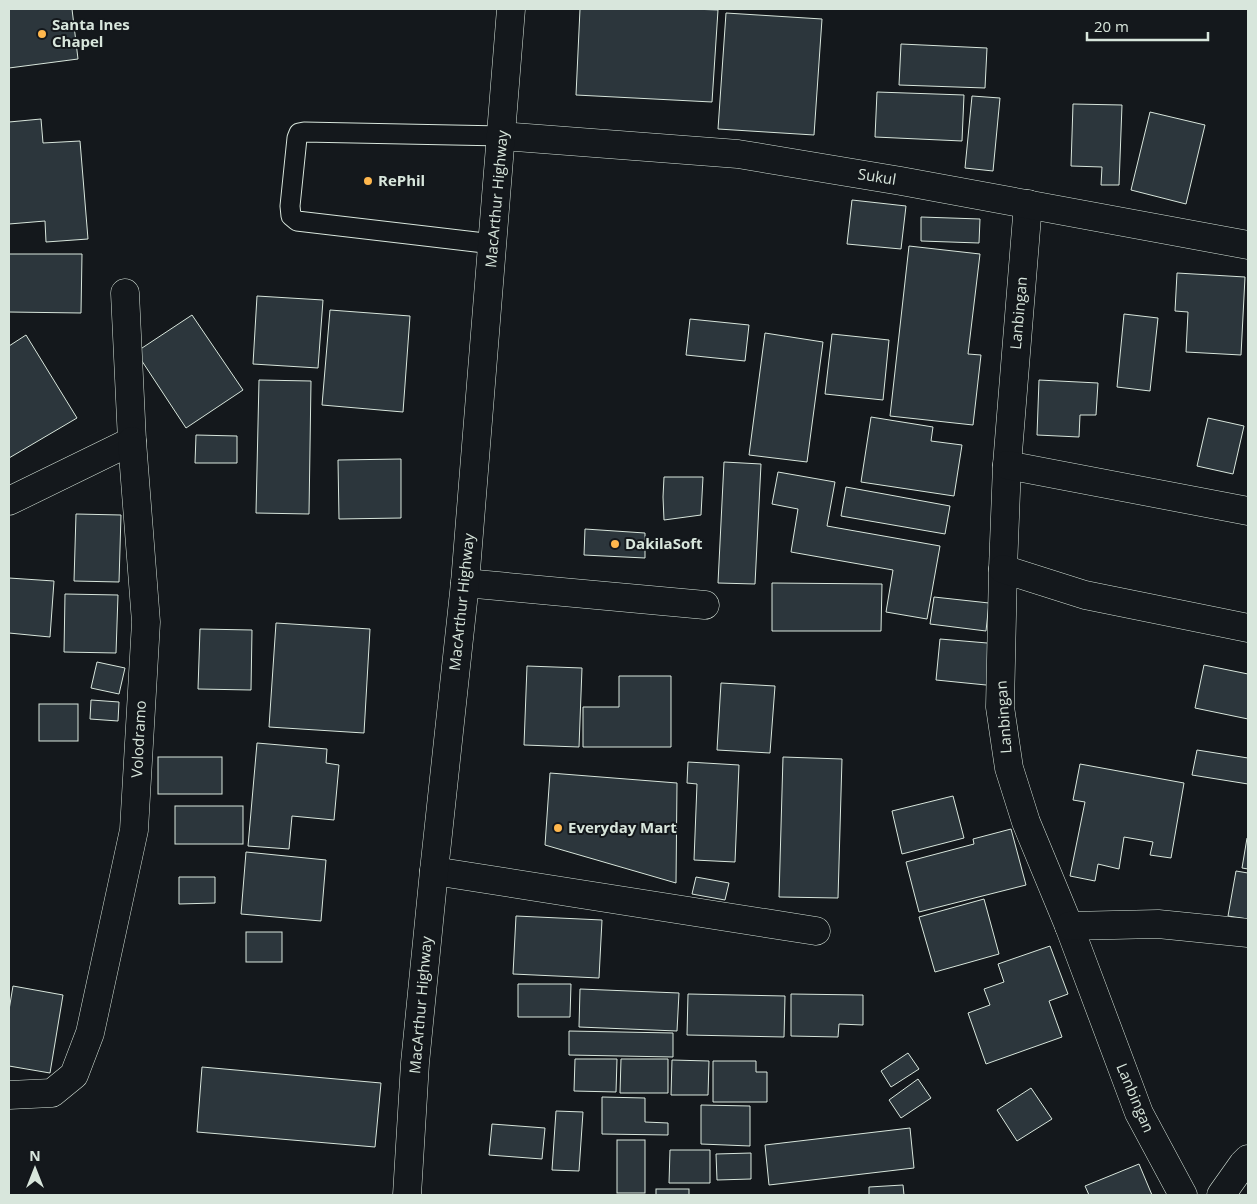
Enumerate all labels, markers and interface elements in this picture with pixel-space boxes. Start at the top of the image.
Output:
scale bar [1087,10,1208,42]
place label: Santa Ines Chapel [52,14,130,51]
text: 20 m [1094,16,1129,36]
marker: Santa Ines Chapel [36,28,48,40]
street label: MacArthur Highway [480,129,512,269]
street label: Sukul [857,163,898,189]
place label: RePhil [378,170,425,190]
marker: RePhil [362,175,374,187]
street label: Lanbingan [1005,276,1031,350]
street label: MacArthur Highway [444,532,478,672]
place label: DakilaSoft [625,533,703,553]
marker: DakilaSoft [609,538,621,550]
street label: Lanbingan [990,680,1016,754]
street label: Volodramo [126,700,150,778]
place label: Everyday Mart [568,817,677,837]
marker: Everyday Mart [552,822,564,834]
street label: MacArthur Highway [404,935,436,1075]
street label: Lanbingan [1112,1060,1159,1135]
north arrow [10,1144,60,1194]
text: N [29,1146,41,1165]

